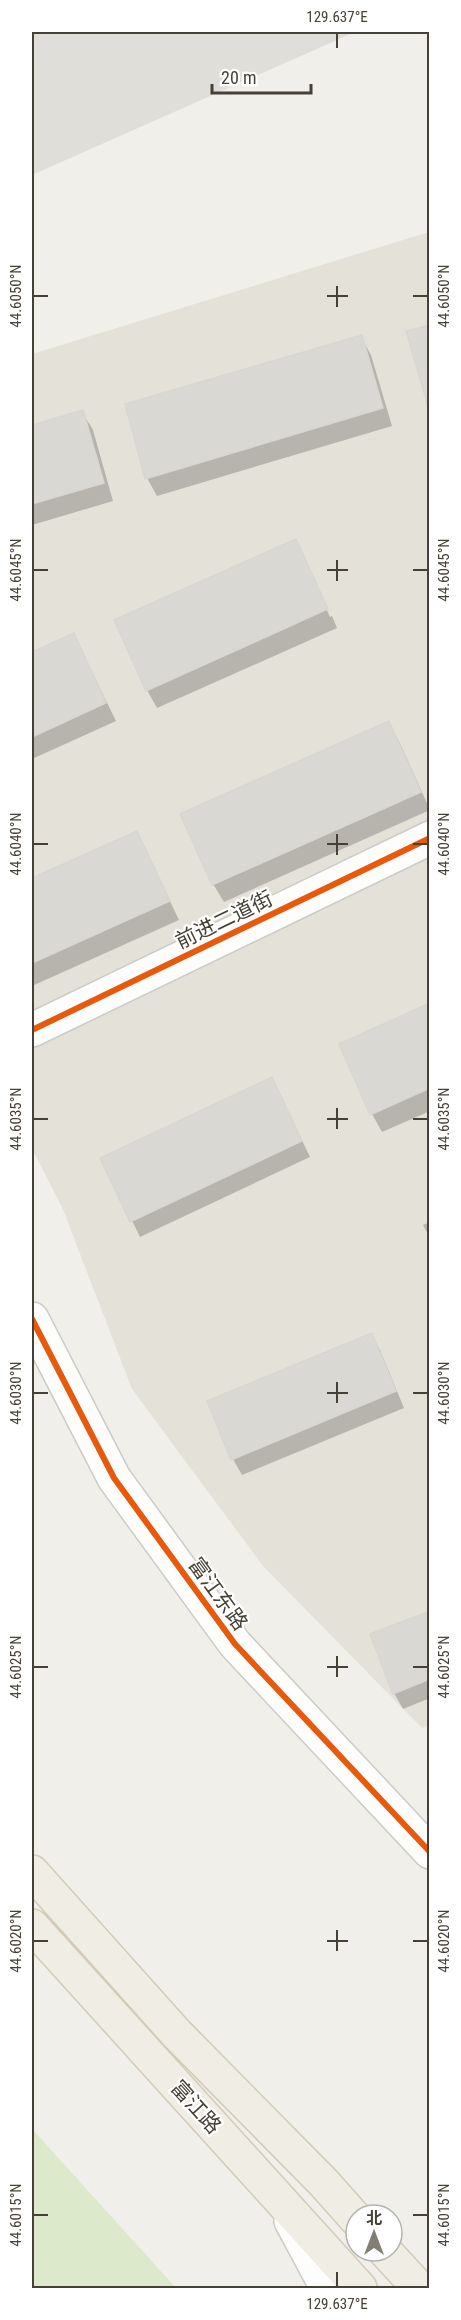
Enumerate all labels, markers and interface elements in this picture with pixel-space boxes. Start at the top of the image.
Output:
text: 129.637°E [306,8,368,26]
scale bar [212,57,311,95]
text: 20 m [221,67,256,88]
text: 44.6050°N [7,264,25,328]
text: 44.6050°N [435,264,453,328]
text: 44.6045°N [7,538,25,602]
text: 44.6045°N [435,538,453,602]
text: 44.6040°N [7,812,25,876]
text: 44.6040°N [435,812,453,876]
street label: 前进二道街 [172,886,276,954]
text: 44.6035°N [7,1087,25,1151]
text: 44.6035°N [435,1087,453,1151]
text: 44.6030°N [7,1361,25,1425]
text: 44.6030°N [435,1361,453,1425]
street label: 富江东路 [184,1553,252,1635]
text: 44.6025°N [7,1635,25,1699]
text: 44.6025°N [435,1635,453,1699]
text: 44.6020°N [7,1909,25,1973]
text: 44.6020°N [435,1909,453,1973]
street label: 富江路 [166,2076,226,2138]
text: 44.6015°N [7,2183,25,2247]
text: 44.6015°N [435,2183,453,2247]
north arrow [344,2203,404,2263]
text: 北 [366,2209,382,2228]
text: 129.637°E [306,2295,368,2313]

